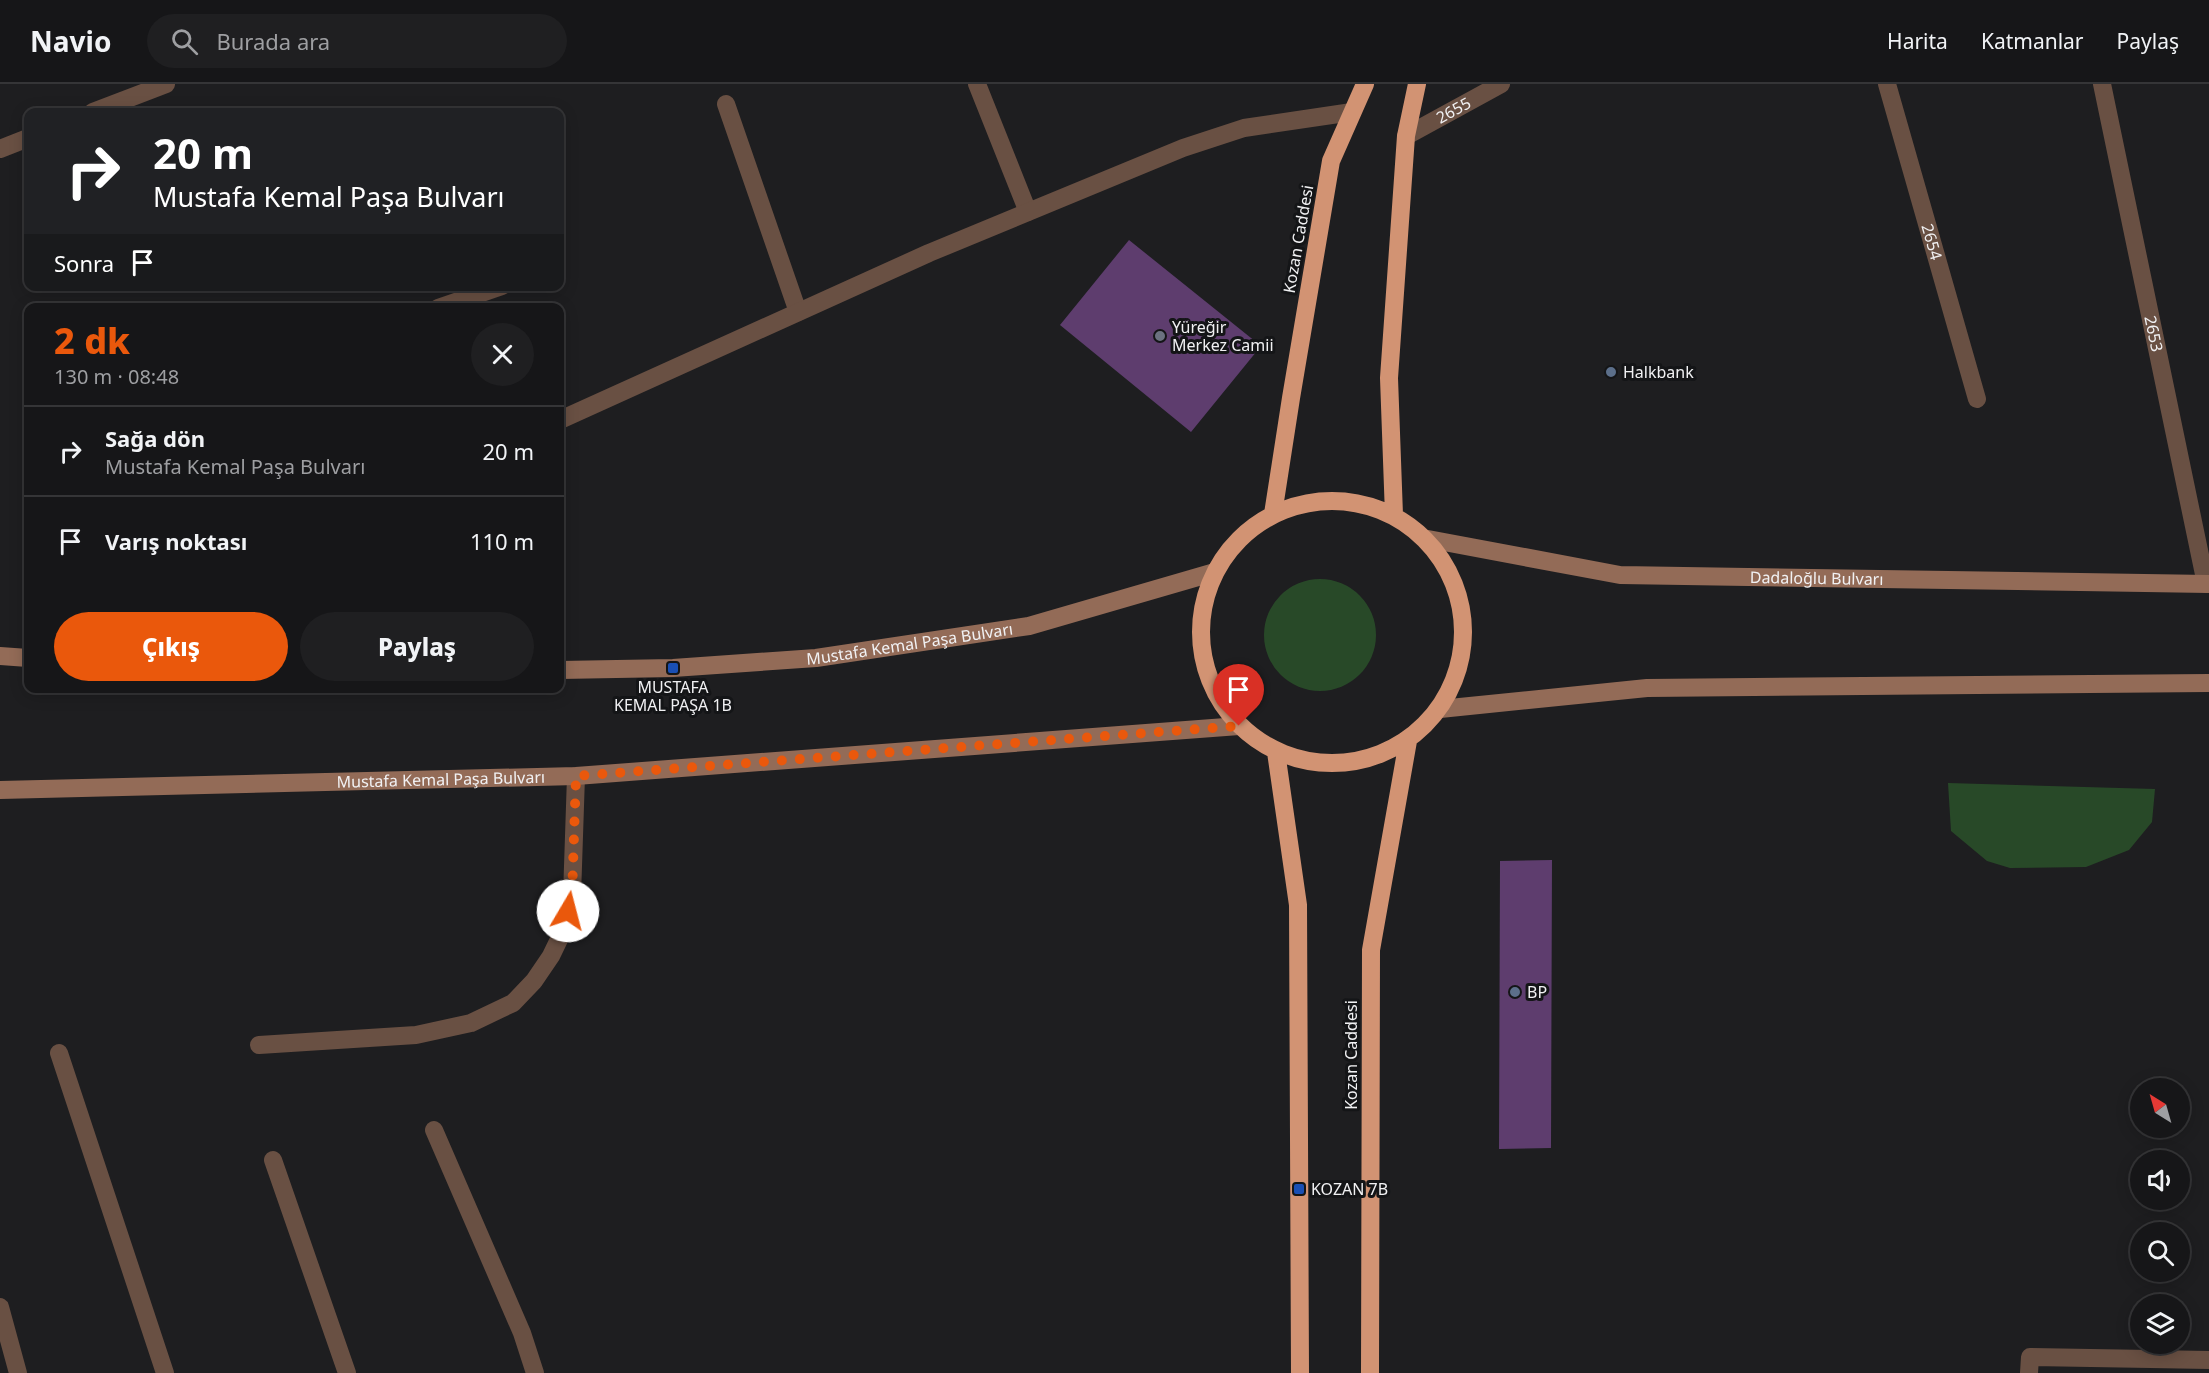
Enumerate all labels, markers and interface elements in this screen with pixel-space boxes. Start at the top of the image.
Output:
search box [147,14,567,68]
text: Navio [30,22,111,60]
icon: search [168,25,201,58]
text: Burada ara [216,26,330,56]
text: Harita [1887,27,1948,55]
text: Katmanlar [1981,27,2084,55]
text: Paylaş [2117,27,2179,55]
street label: 2655 [1432,92,1475,129]
text: 20 m [153,124,253,181]
icon: right [54,132,132,210]
text: Mustafa Kemal Paşa Bulvarı [153,178,505,215]
street label: Kozan Caddesi [1278,183,1318,295]
street label: 2654 [1916,221,1948,262]
icon: arrive [126,246,159,279]
text: Sonra [54,248,114,278]
street label: 2653 [2139,313,2168,354]
text: 2 dk [54,316,130,365]
place label: Yüreğir Merkez Camii [1172,316,1274,356]
button: close [471,323,534,386]
marker: Yüreğir Merkez Camii [1153,329,1167,343]
place label: Halkbank [1623,361,1694,383]
text: 130 m · 08:48 [54,363,179,390]
marker: Halkbank [1604,365,1618,379]
text: Sağa dön [105,423,205,453]
icon: right [54,435,87,468]
text: 20 m [483,436,534,466]
text: Mustafa Kemal Paşa Bulvarı [105,453,365,480]
icon: arrive [54,525,87,558]
text: Varış noktası [105,526,247,556]
text: 110 m [470,526,534,556]
street label: Dadaloğlu Bulvarı [1750,566,1884,590]
button: Çıkış [54,612,288,681]
button: Paylaş [300,612,534,681]
street label: Mustafa Kemal Paşa Bulvarı [806,618,1014,670]
marker: MUSTAFA KEMAL PAŞA 1B [666,661,680,675]
pin [1213,664,1264,726]
icon: arrive [1222,673,1255,706]
place label: MUSTAFA KEMAL PAŞA 1B [614,676,732,716]
street label: Mustafa Kemal Paşa Bulvarı [336,766,545,793]
position arrow [536,879,600,943]
place label: BP [1527,981,1547,1003]
marker: BP [1508,985,1522,999]
street label: Kozan Caddesi [1340,1000,1362,1110]
north arrow [2130,1078,2190,1138]
map controls [2130,1078,2190,1354]
button: sound [2130,1150,2190,1210]
place label: KOZAN 7B [1311,1178,1388,1200]
marker: KOZAN 7B [1292,1182,1306,1196]
button: search [2130,1222,2190,1282]
button: layers [2130,1294,2190,1354]

